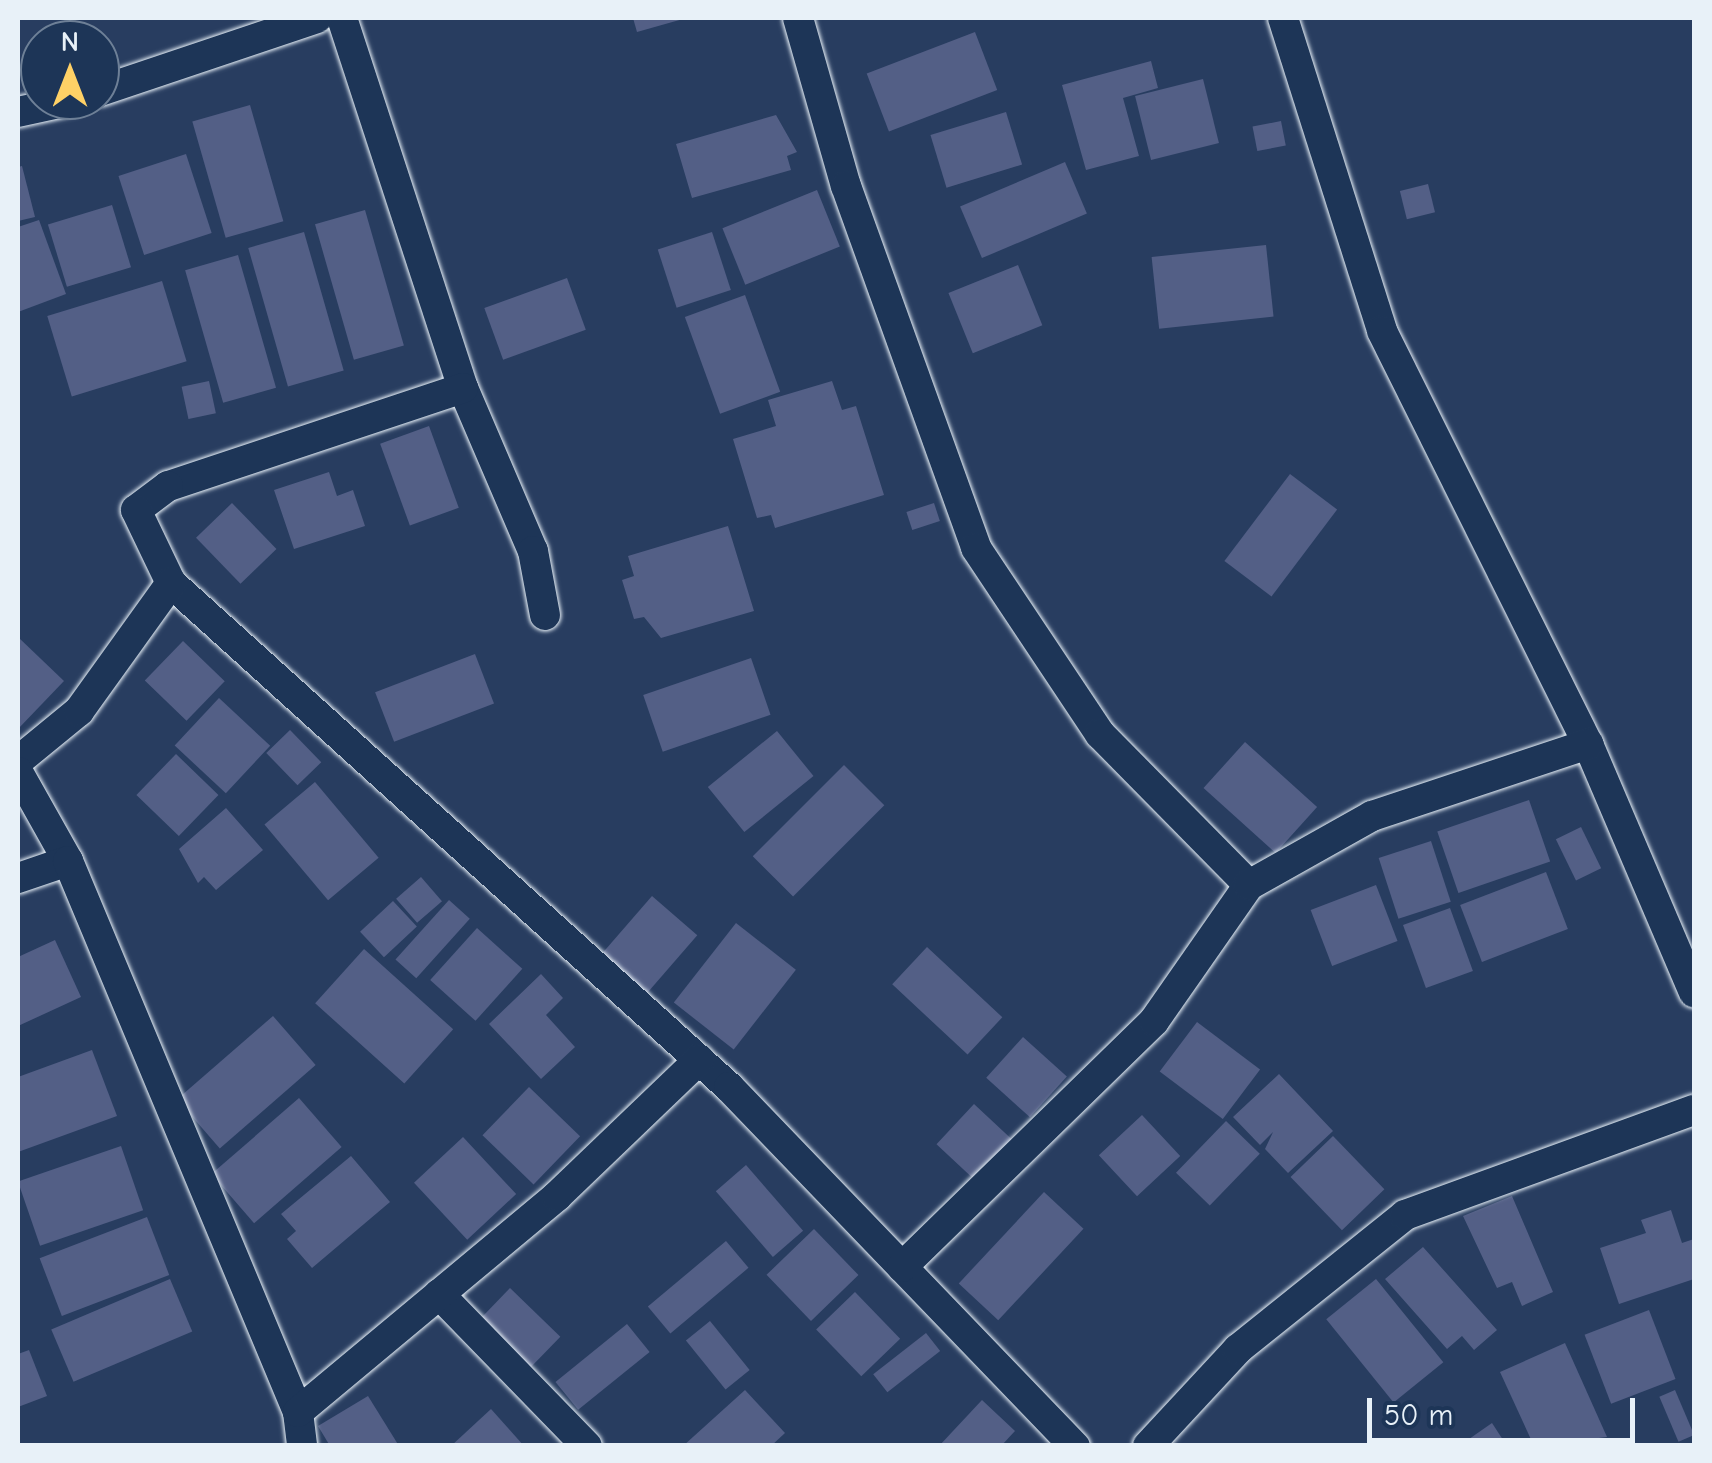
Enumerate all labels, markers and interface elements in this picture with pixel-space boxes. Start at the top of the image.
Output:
north arrow [20,20,120,120]
text: N [61,26,79,58]
scale bar [1372,1378,1640,1440]
text: 50 m [1384,1398,1453,1433]

